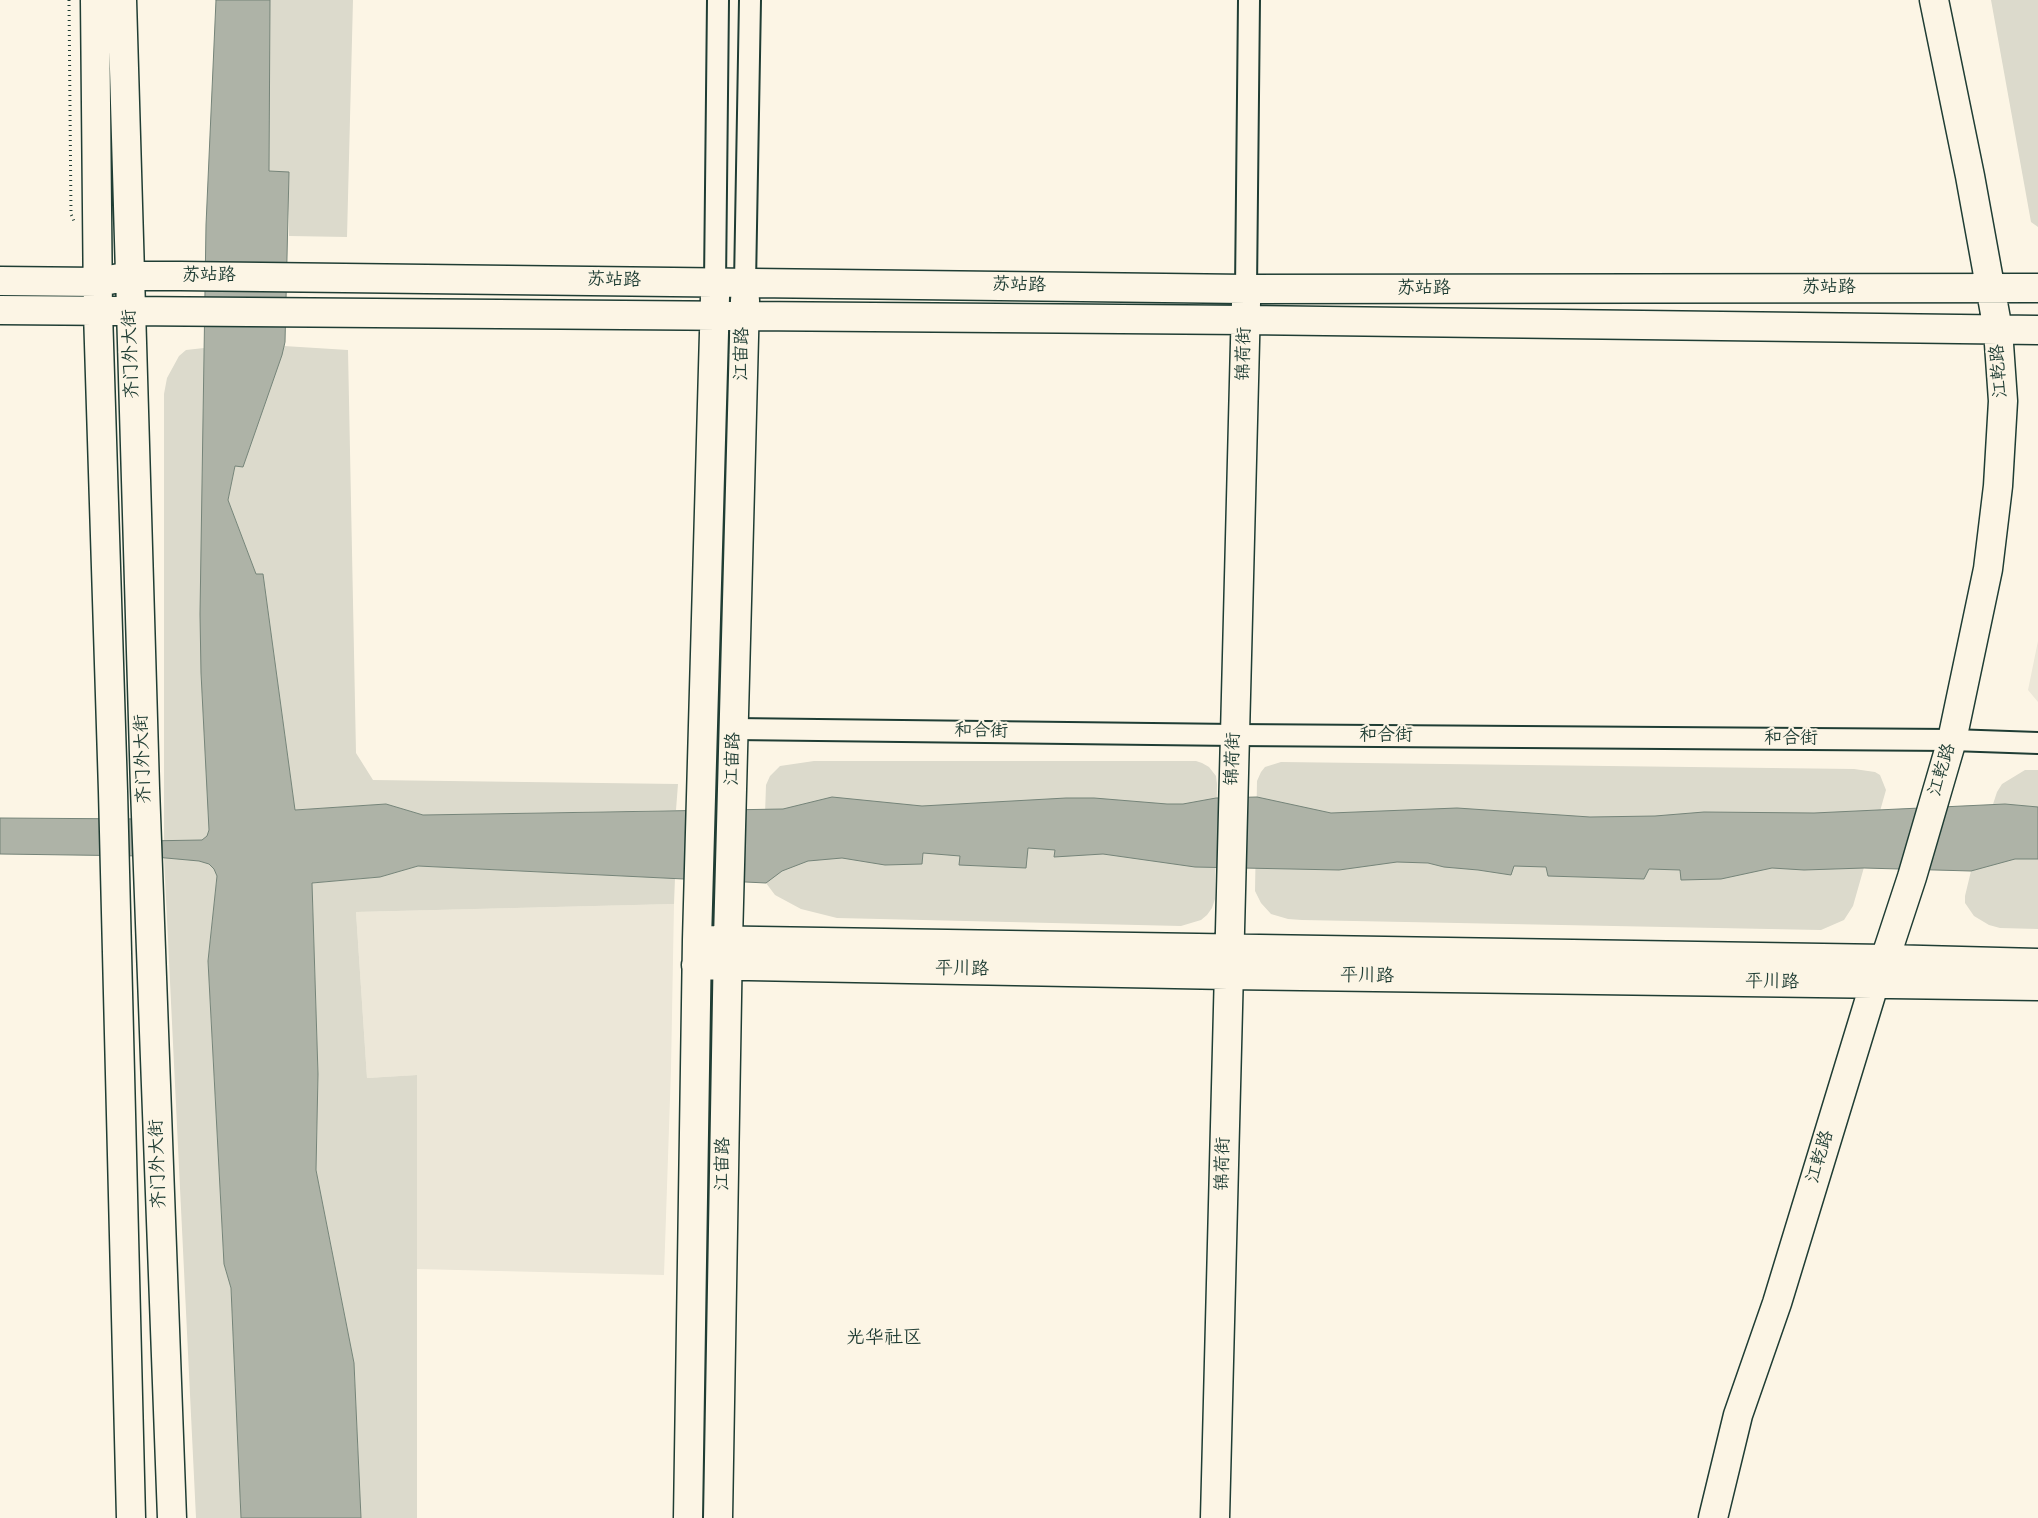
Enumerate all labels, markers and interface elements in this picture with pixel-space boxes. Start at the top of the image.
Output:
street label: 苏站路 [182,265,236,287]
street label: 苏站路 [587,270,641,292]
street label: 苏站路 [992,275,1046,297]
street label: 苏站路 [1802,277,1856,299]
street label: 苏站路 [1397,278,1451,300]
street label: 齐门外大街 [120,309,144,399]
street label: 江宙路 [732,327,754,381]
street label: 锦荷街 [1234,327,1256,381]
street label: 江乾路 [1987,343,2013,399]
street label: 齐门外大街 [132,714,156,804]
street label: 和合街 [954,721,1008,743]
street label: 和合街 [1359,725,1413,747]
street label: 和合街 [1764,728,1818,750]
street label: 江宙路 [722,732,746,786]
street label: 锦荷街 [1222,732,1246,786]
street label: 江乾路 [1925,741,1961,799]
street label: 平川路 [935,959,989,981]
street label: 平川路 [1340,966,1394,988]
street label: 平川路 [1745,972,1799,994]
street label: 齐门外大街 [147,1119,171,1209]
street label: 江乾路 [1803,1128,1839,1186]
street label: 江宙路 [713,1137,735,1191]
street label: 锦荷街 [1213,1137,1235,1191]
district label: 光华社区 [846,1328,922,1350]

